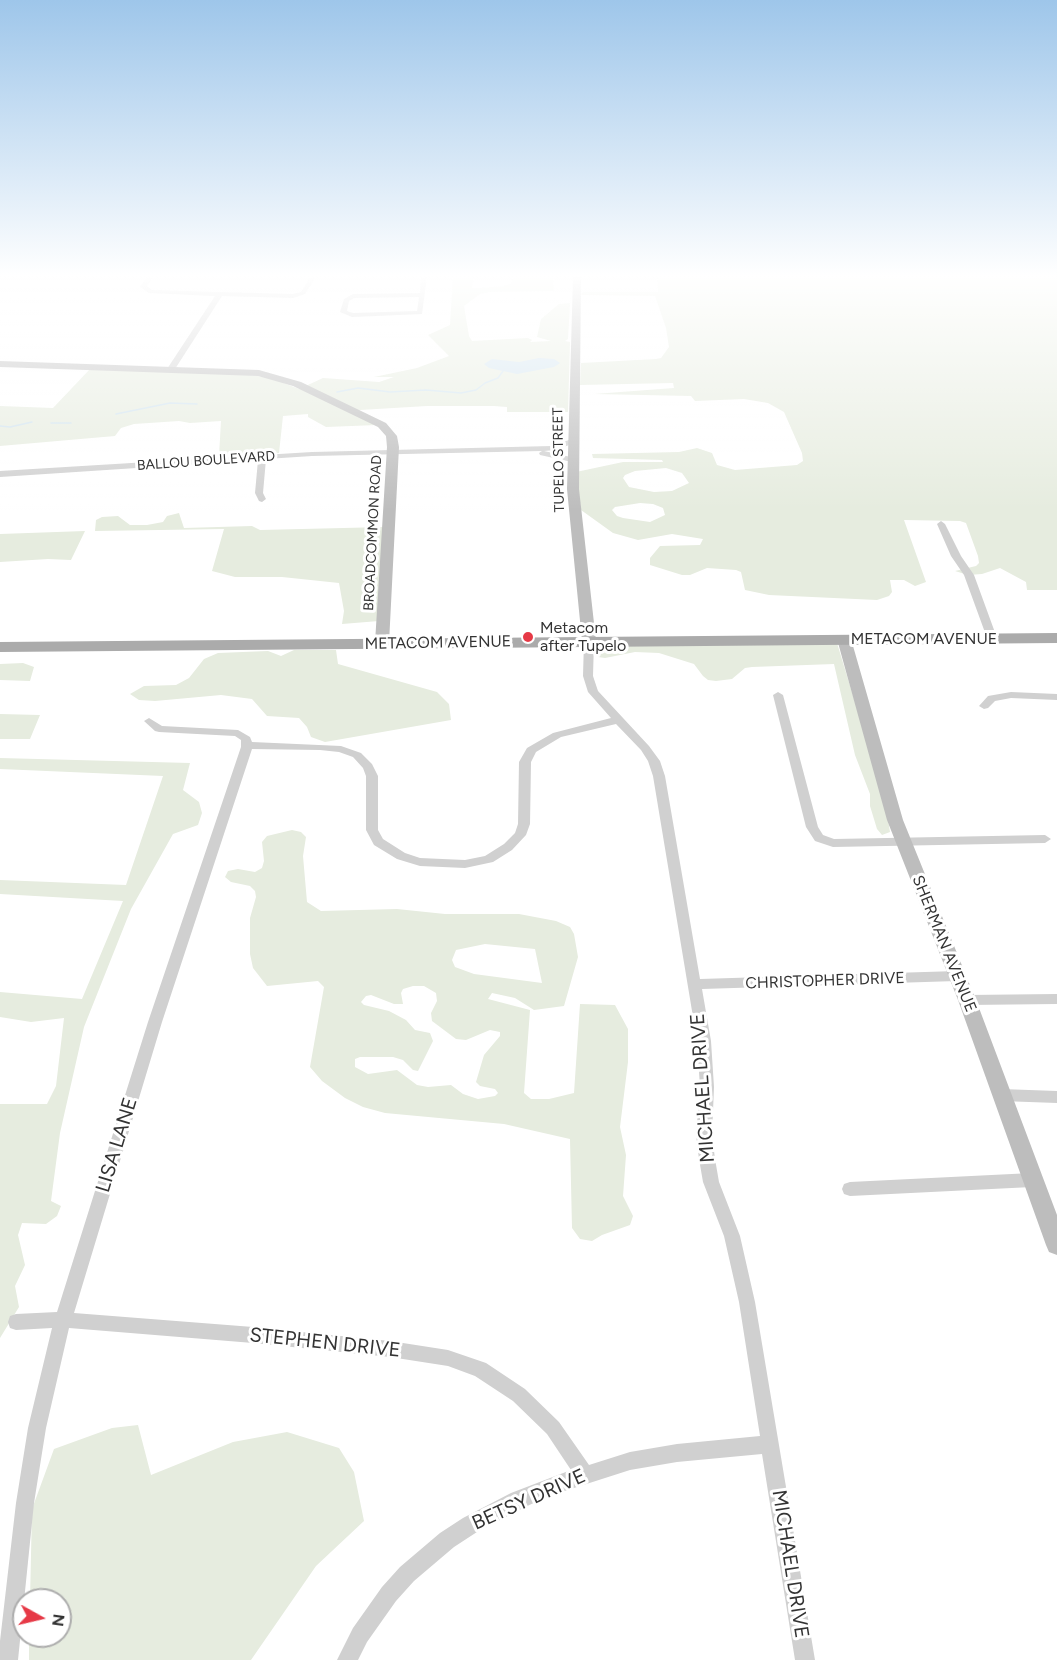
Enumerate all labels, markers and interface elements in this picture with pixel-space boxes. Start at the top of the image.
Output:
street label: TUPELO STREET [550,407,568,513]
street label: BALLOU BOULEVARD [136,448,276,474]
street label: BROADCOMMON ROAD [361,455,385,611]
place label: Metacom after Tupelo [540,618,626,656]
street label: METACOM AVENUE [851,629,997,649]
marker: Metacom after Tupelo [521,630,535,644]
street label: METACOM AVENUE [365,632,511,654]
street label: SHERMAN AVENUE [908,873,980,1015]
street label: CHRISTOPHER DRIVE [745,969,905,993]
street label: MICHAEL DRIVE [686,1012,720,1164]
street label: LISA LANE [91,1095,143,1195]
street label: STEPHEN DRIVE [248,1323,402,1363]
street label: BETSY DRIVE [468,1464,590,1536]
street label: MICHAEL DRIVE [766,1488,814,1640]
north arrow [12,1588,72,1648]
text: N [48,1613,69,1628]

